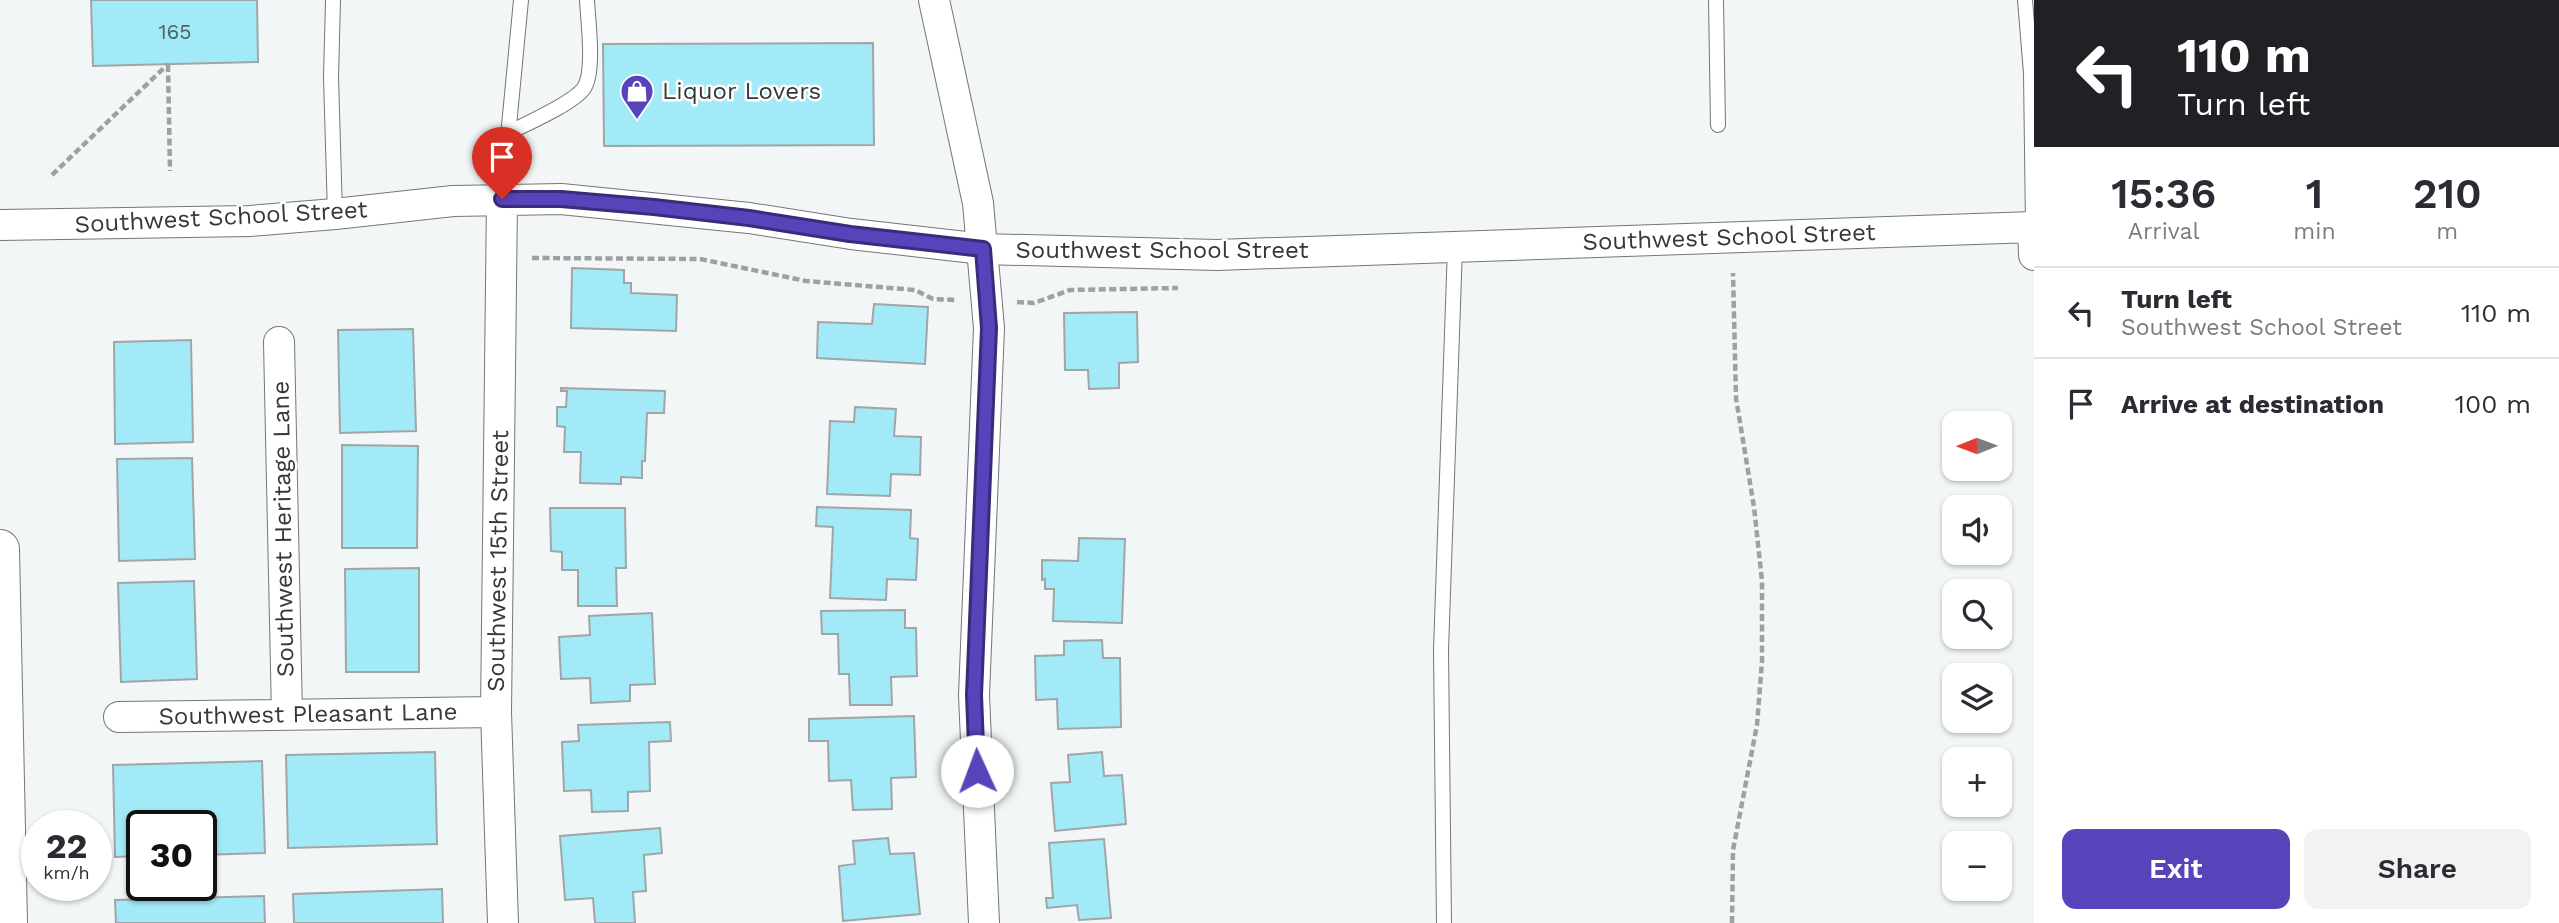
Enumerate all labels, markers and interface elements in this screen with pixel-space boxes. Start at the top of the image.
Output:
house number: 165 [158,19,192,44]
text: 110 m [2177,26,2311,84]
icon: left [2062,28,2153,119]
shop icon: Liquor Lovers [618,72,656,121]
place label: Liquor Lovers [662,77,821,105]
text: Turn left [2177,85,2310,123]
pin [472,127,532,199]
icon: arrive [483,138,521,176]
text: 15:36 [2111,169,2216,218]
text: 1 [2306,169,2323,218]
text: 210 [2413,169,2482,218]
street label: Southwest School Street [74,195,368,239]
street label: Southwest School Street [1582,218,1876,256]
text: Arrival [2128,218,2200,245]
text: min [2293,218,2336,245]
text: m [2436,218,2458,245]
street label: Southwest School Street [1015,236,1309,264]
text: Turn left [2121,284,2232,314]
icon: left [2062,294,2100,332]
text: 110 m [2461,298,2531,328]
text: Southwest School Street [2121,314,2402,341]
street label: Southwest Heritage Lane [266,381,300,677]
icon: arrive [2062,385,2100,423]
text: Arrive at destination [2121,389,2384,419]
text: 100 m [2455,389,2531,419]
north arrow [1942,411,2012,481]
map controls [1942,411,2012,901]
street label: Southwest 15th Street [482,430,514,692]
button: sound [1942,495,2012,565]
button: search [1942,579,2012,649]
button: layers [1942,663,2012,733]
street label: Southwest Pleasant Lane [158,697,458,731]
position arrow [940,734,1014,808]
button: + [1942,747,2012,817]
speed limit sign: 30 [126,810,217,901]
text: 22 [46,825,87,867]
button: Exit [2062,829,2290,909]
button: Share [2304,829,2531,909]
button: − [1942,831,2012,901]
text: km/h [43,862,90,883]

